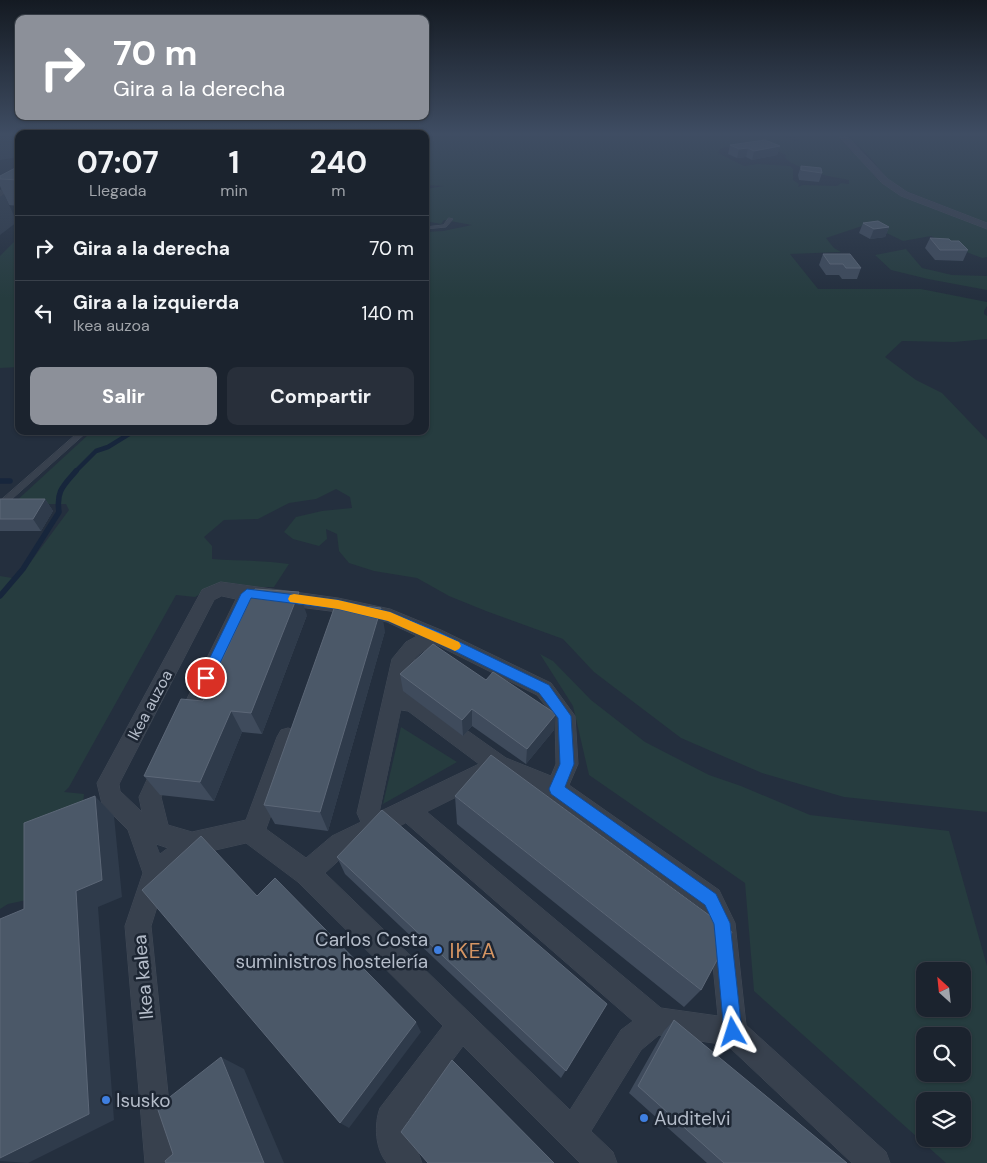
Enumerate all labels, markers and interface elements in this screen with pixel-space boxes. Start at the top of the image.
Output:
text: 70 m [113,30,197,76]
icon: right [30,35,95,100]
text: Gira a la derecha [113,74,285,103]
text: 07:07 [77,143,159,182]
text: 1 [229,143,239,182]
text: 240 [309,143,367,182]
text: Llegada [89,180,146,201]
text: min [220,180,248,201]
text: m [331,180,345,201]
icon: right [30,234,58,262]
text: Gira a la derecha [73,236,230,261]
text: 70 m [369,236,414,261]
text: Gira a la izquierda [73,290,239,315]
icon: left [30,299,58,327]
text: 140 m [362,301,414,326]
text: Ikea auzoa [73,315,150,336]
button: Salir [30,367,217,425]
button: Compartir [227,367,414,425]
pin [185,657,227,699]
icon: arrive [192,664,220,692]
street label: Ikea auzoa [123,666,177,744]
place label: Carlos Costa suministros hostelería [236,927,428,974]
street label: Ikea kalea [127,934,159,1020]
district label: IKEA [450,937,497,965]
marker: Carlos Costa suministros hostelería [432,944,444,956]
north arrow [916,962,971,1018]
map controls [916,962,971,1147]
position arrow [706,1005,758,1057]
button: search [916,1027,971,1082]
place label: Isusko [116,1088,171,1113]
button: layers [916,1092,971,1147]
marker: Isusko [100,1094,112,1106]
place label: Auditelvi [654,1106,731,1131]
marker: Auditelvi [638,1112,650,1124]

